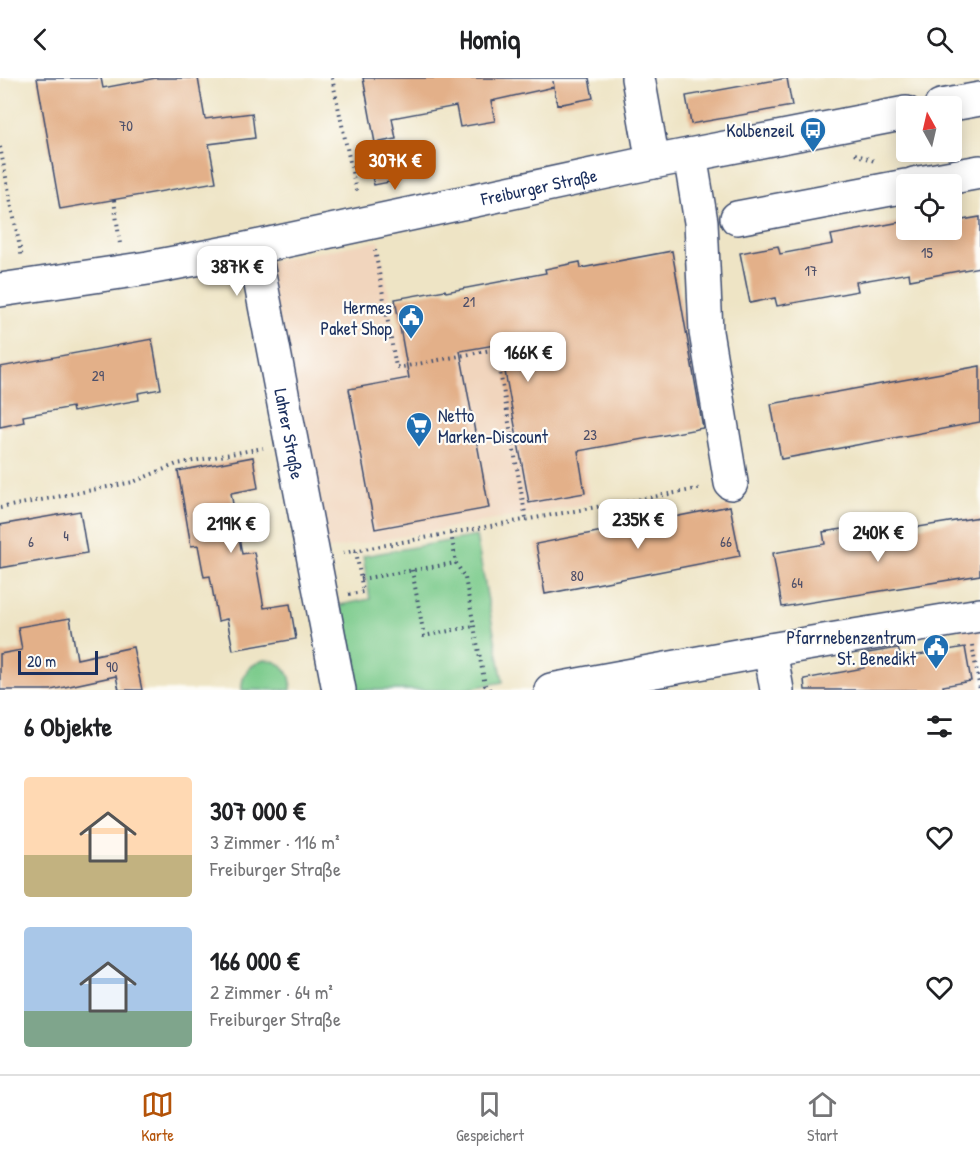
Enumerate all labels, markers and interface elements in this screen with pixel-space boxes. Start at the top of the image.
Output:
text: Homiq [460,21,520,57]
icon: back [24,23,57,56]
icon: search [923,23,956,56]
north arrow [896,96,962,162]
map controls [896,96,962,240]
house number: 70 [119,115,133,136]
bus stop icon: Kolbenzeil [798,115,828,153]
place label: Kolbenzeil [726,118,794,143]
pin: 307K € [346,140,444,191]
text: 307K € [369,146,421,173]
street label: Freiburger Straße [478,162,599,211]
button: locate [896,174,962,240]
house number: 15 [921,242,934,263]
pin: 387K € [188,246,286,297]
text: 387K € [211,252,263,279]
house number: 17 [805,260,817,281]
house number: 21 [463,291,475,312]
place label: Hermes Paket Shop [321,295,392,341]
public building icon: Hermes Paket Shop [396,302,426,340]
pin: 166K € [479,332,577,383]
text: 166K € [504,338,552,365]
house number: 29 [92,365,105,386]
street label: Lahrer Straße [269,386,311,481]
place label: Netto Marken-Discount [438,403,549,449]
supermarket icon: Netto Marken-Discount [404,410,434,448]
house number: 23 [583,424,597,445]
pin: 235K € [589,499,687,550]
pin: 219K € [182,503,280,554]
text: 235K € [612,505,664,532]
text: 219K € [207,509,255,536]
pin: 240K € [829,512,927,563]
text: 240K € [853,518,903,545]
house number: 4 [63,525,69,546]
house number: 6 [28,531,34,552]
house number: 66 [720,531,732,552]
house number: 80 [570,565,584,586]
house number: 64 [791,572,803,593]
place label: Pfarrnebenzentrum St. Benedikt [786,625,917,671]
public building icon: Pfarrnebenzentrum St. Benedikt [921,632,951,670]
scale bar [18,648,98,676]
text: 20 m [27,650,56,672]
house number: 90 [106,656,118,677]
text: 6 Objekte [24,709,112,744]
icon: filters [923,710,956,743]
text: 307 000 € [210,793,306,828]
icon: home [72,801,144,873]
icon: heart [923,821,956,854]
text: 3 Zimmer · 116 m² [210,828,340,855]
text: Freiburger Straße [210,855,341,882]
text: 166 000 € [210,943,300,978]
icon: home [72,951,144,1023]
icon: heart [923,971,956,1004]
text: 2 Zimmer · 64 m² [210,978,333,1005]
text: Freiburger Straße [210,1005,341,1032]
tab: Karte [141,1088,174,1146]
tab: Gespeichert [456,1088,524,1146]
tab: Start [806,1088,839,1146]

